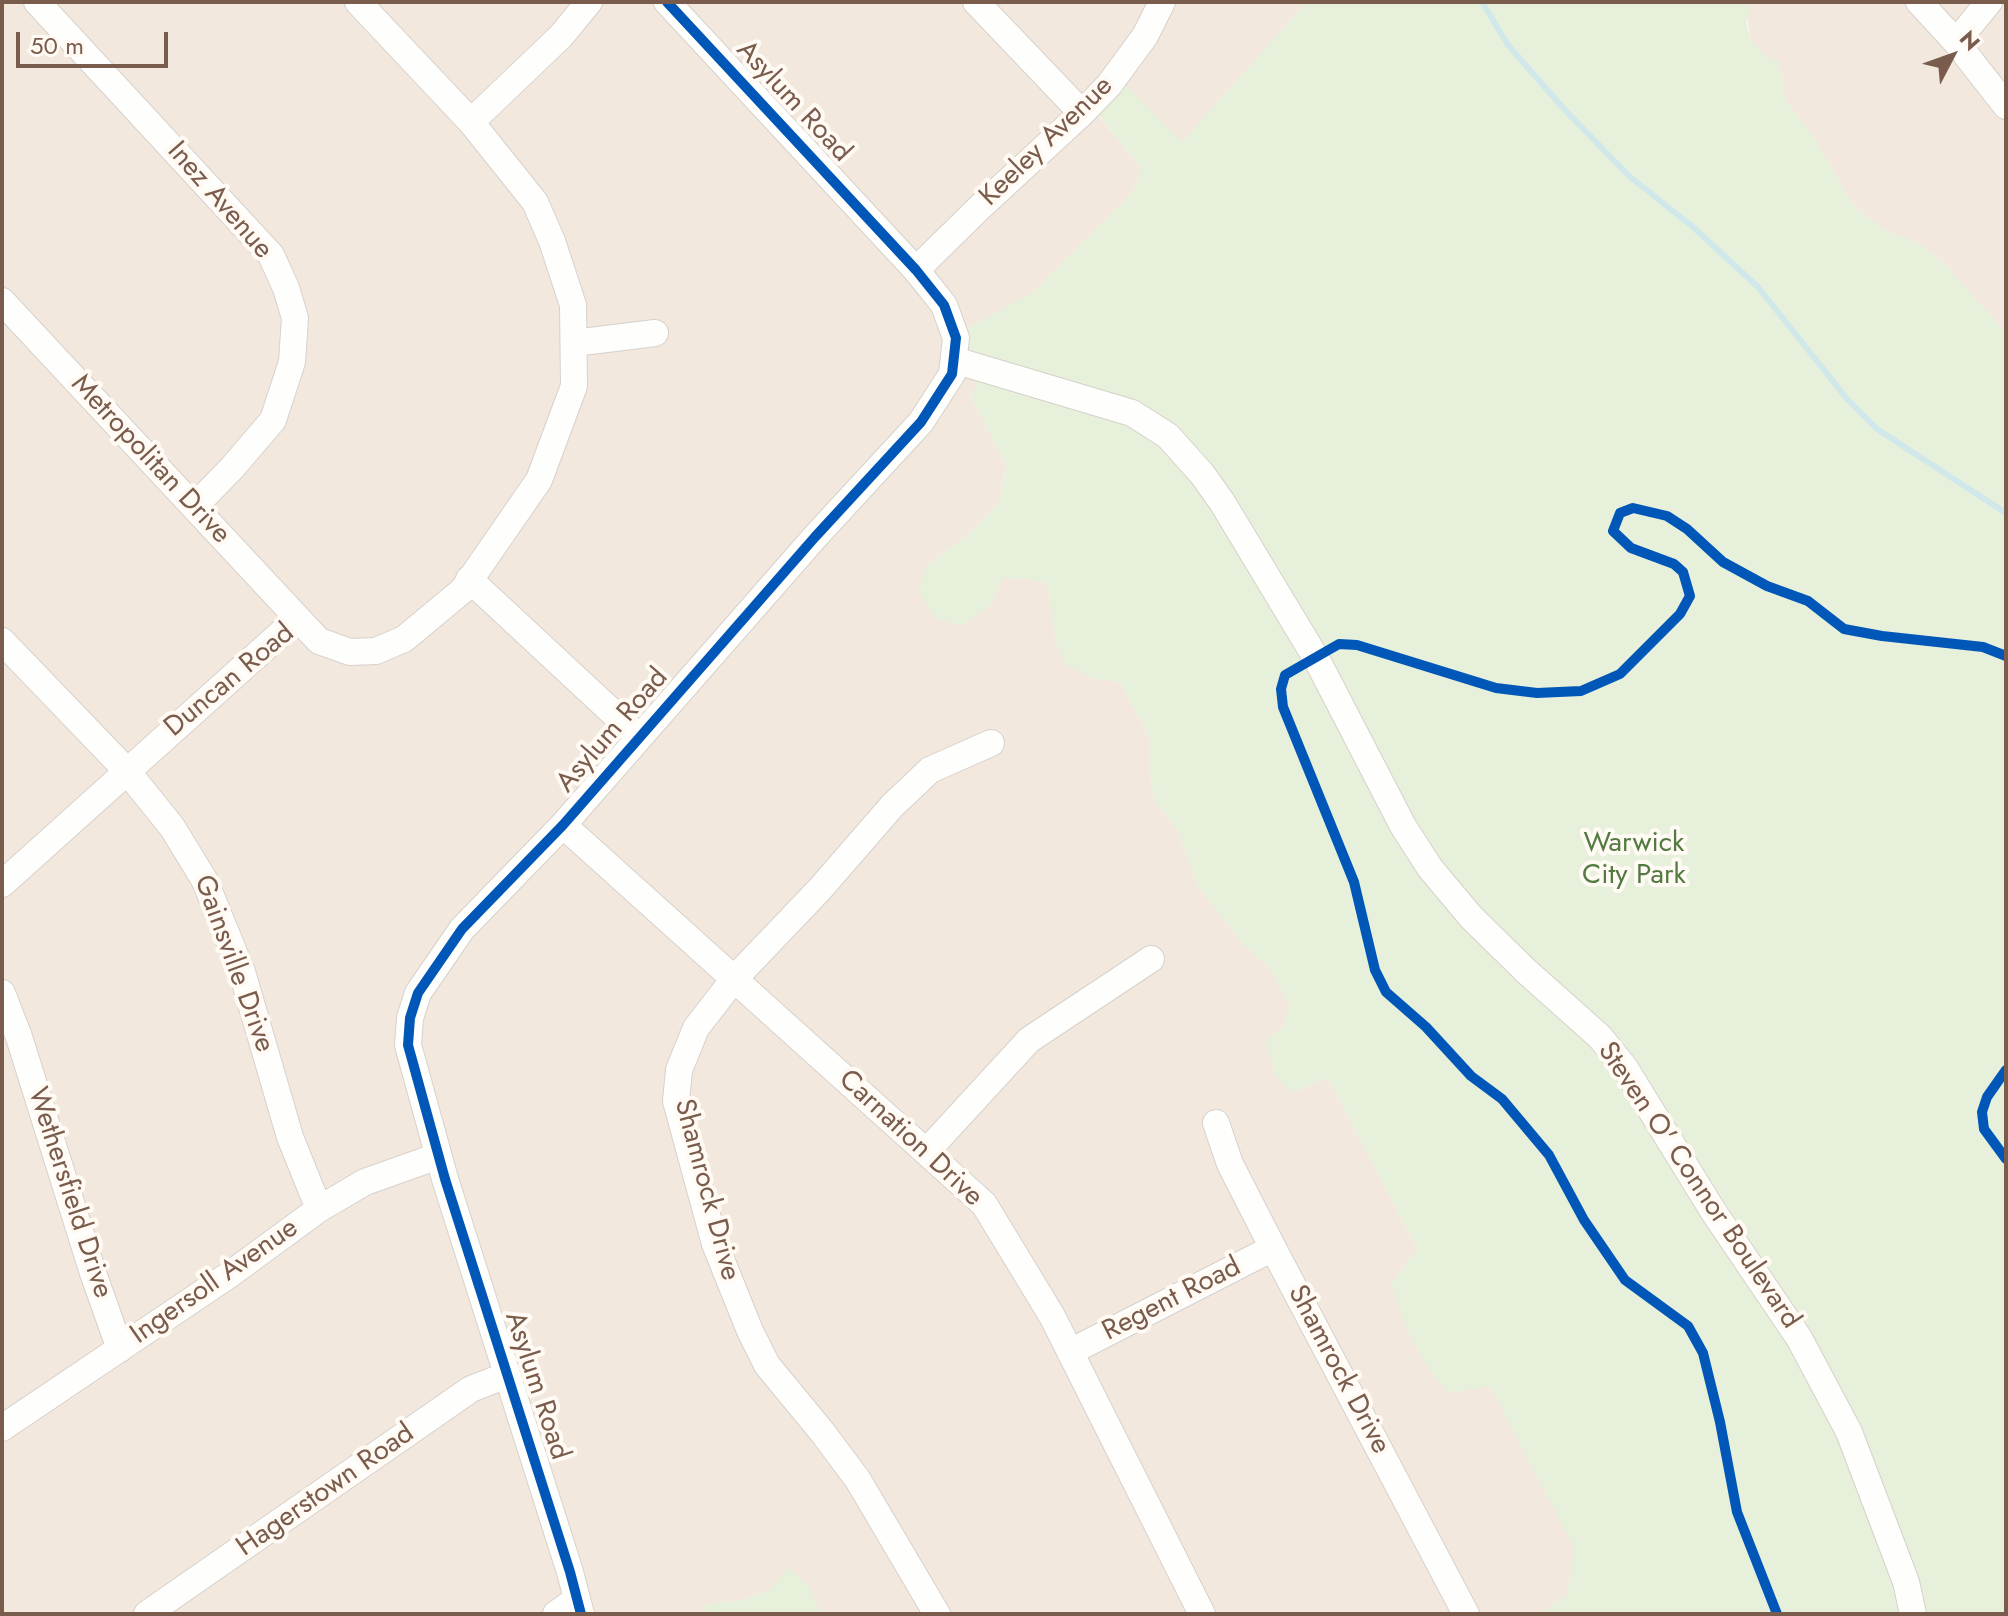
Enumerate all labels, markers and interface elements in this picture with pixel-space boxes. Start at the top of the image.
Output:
scale bar [20,16,172,66]
north arrow [1912,16,1992,96]
text: N [1952,23,1988,57]
text: 50 m [30,28,84,63]
street label: Asylum Road [728,34,858,170]
street label: Keeley Avenue [973,70,1121,214]
street label: Inez Avenue [159,136,279,266]
street label: Metropolitan Drive [63,369,237,551]
street label: Duncan Road [158,617,302,745]
street label: Asylum Road [550,662,676,800]
park label: Warwick City Park [1582,827,1686,893]
street label: Gainsville Drive [185,871,281,1057]
street label: Steven O' Connor Boulevard [1589,1036,1807,1336]
street label: Carnation Drive [831,1064,989,1214]
street label: Wethersfield Drive [19,1083,119,1303]
street label: Shamrock Drive [666,1096,746,1284]
street label: Ingersoll Avenue [125,1212,305,1352]
street label: Regent Road [1097,1251,1247,1349]
street label: Shamrock Drive [1279,1280,1397,1460]
street label: Asylum Road [496,1308,576,1464]
street label: Hagerstown Road [231,1417,421,1565]

